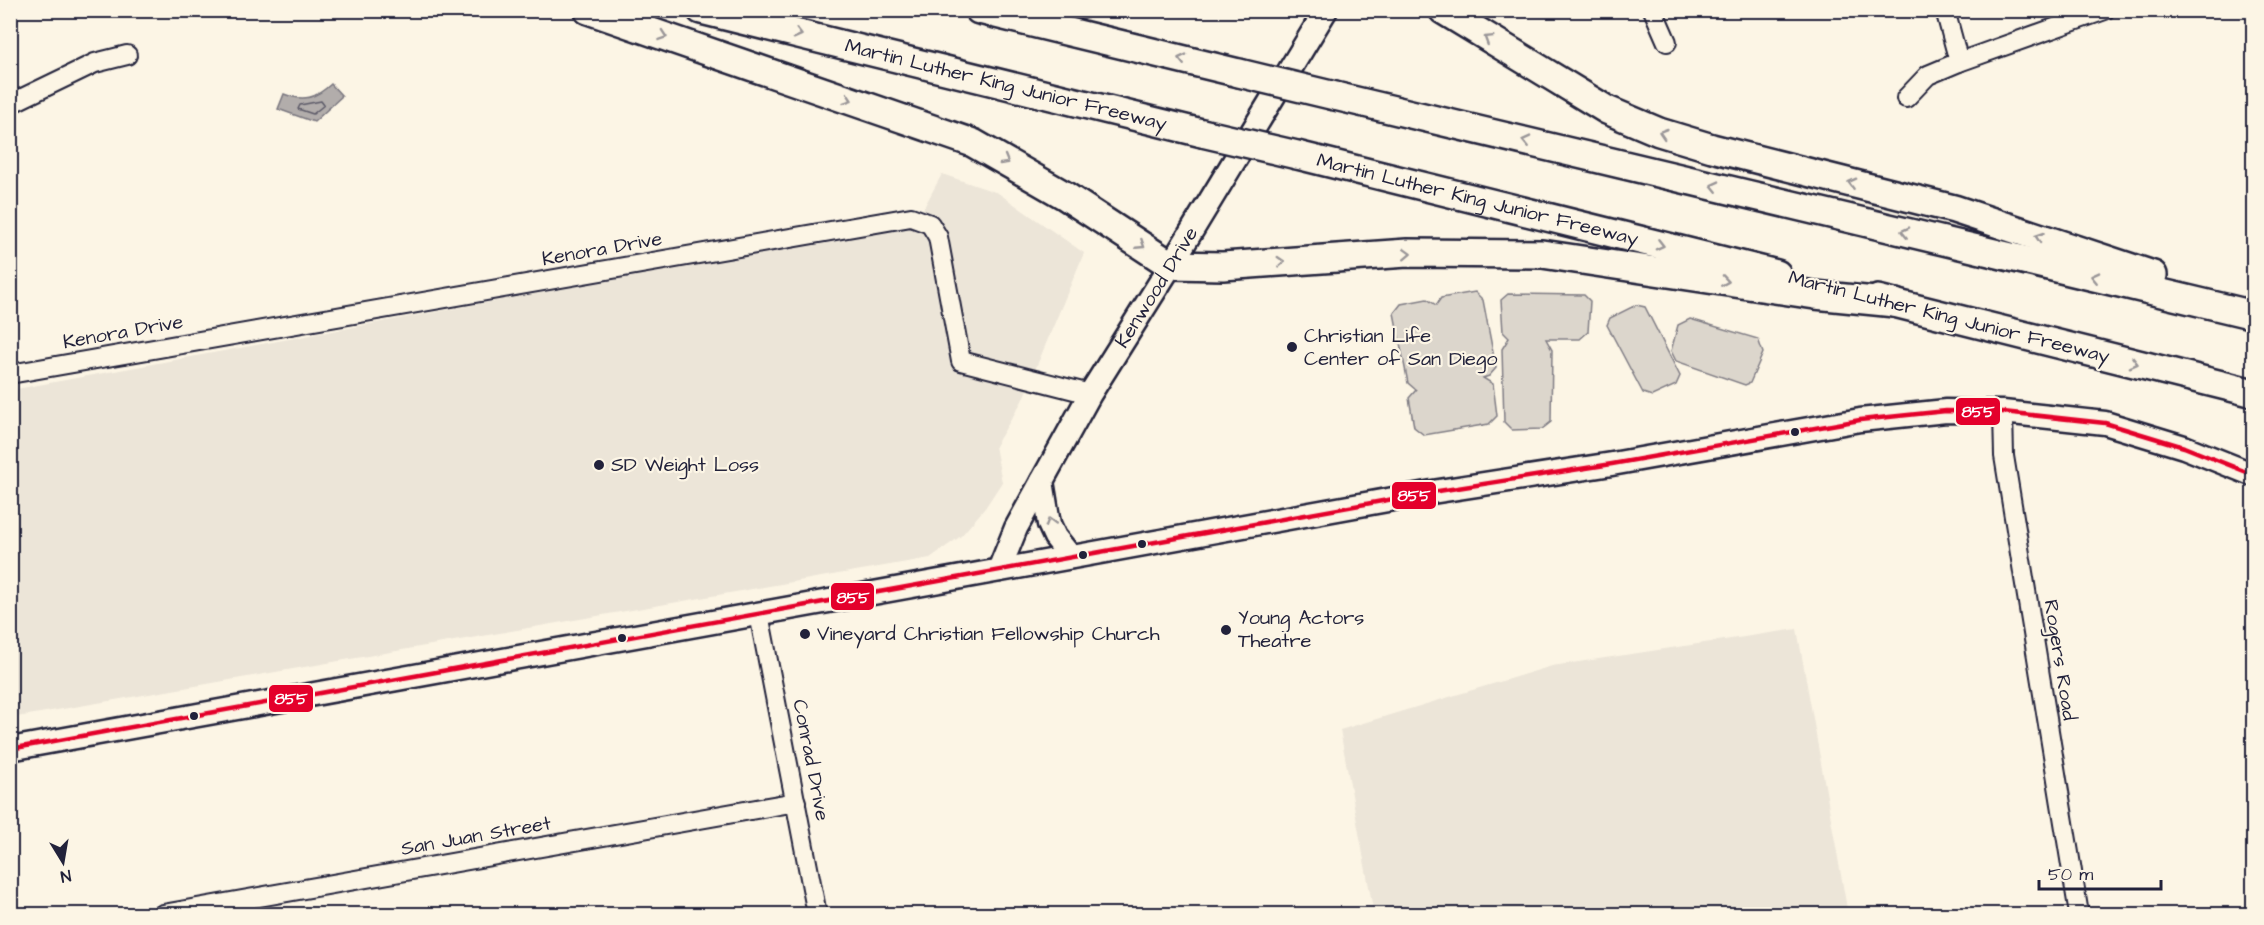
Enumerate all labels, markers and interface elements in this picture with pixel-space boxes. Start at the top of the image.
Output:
one-way arrow [793,27,803,40]
one-way arrow [657,29,668,41]
street label: Martin Luther King Junior Freeway [842,32,1170,139]
one-way arrow [1484,34,1494,46]
one-way arrow [1177,54,1187,67]
one-way arrow [842,91,853,104]
one-way arrow [1658,128,1669,141]
one-way arrow [1521,136,1531,149]
street label: Martin Luther King Junior Freeway [1314,146,1641,254]
one-way arrow [999,154,1009,165]
one-way arrow [1847,178,1857,191]
one-way arrow [1710,181,1720,194]
street label: Kenwood Drive [1108,221,1205,354]
street label: Kenora Drive [540,225,664,273]
one-way arrow [1900,226,1910,239]
one-way arrow [2034,231,2045,244]
one-way arrow [1655,237,1665,250]
one-way arrow [1135,238,1145,250]
one-way arrow [1402,247,1411,260]
one-way arrow [1277,256,1286,269]
street label: Martin Luther King Junior Freeway [1785,263,2113,371]
one-way arrow [2090,271,2100,284]
one-way arrow [1721,275,1730,287]
street label: Kenora Drive [61,308,185,356]
place label: Christian Life Center of San Diego [1304,322,1497,374]
marker: Christian Life Center of San Diego [1285,340,1299,354]
one-way arrow [2129,355,2139,368]
line badge: 855 [1955,397,2001,426]
text: 855 [1961,401,1995,423]
unlabelled marker [1789,426,1801,438]
place label: SD Weight Loss [611,451,759,480]
marker: SD Weight Loss [592,458,606,472]
line badge: 855 [1391,481,1437,510]
text: 855 [1397,485,1431,507]
one-way arrow [1045,517,1057,528]
unlabelled marker [1136,538,1148,550]
unlabelled marker [1077,549,1089,561]
line badge: 855 [830,582,875,611]
text: 855 [836,587,870,609]
street label: Rogers Road [2036,598,2083,722]
place label: Young Actors Theatre [1238,604,1364,655]
place label: Vineyard Christian Fellowship Church [817,620,1160,649]
marker: Young Actors Theatre [1219,623,1233,637]
marker: Vineyard Christian Fellowship Church [798,627,812,641]
unlabelled marker [616,632,628,644]
line badge: 855 [268,684,314,713]
text: 855 [274,688,308,710]
street label: Conrad Drive [786,697,837,823]
unlabelled marker [188,710,200,722]
street label: San Juan Street [399,809,553,863]
north arrow [33,832,93,892]
scale bar [2039,853,2160,891]
text: 50 m [2048,862,2093,887]
text: N [59,864,73,887]

